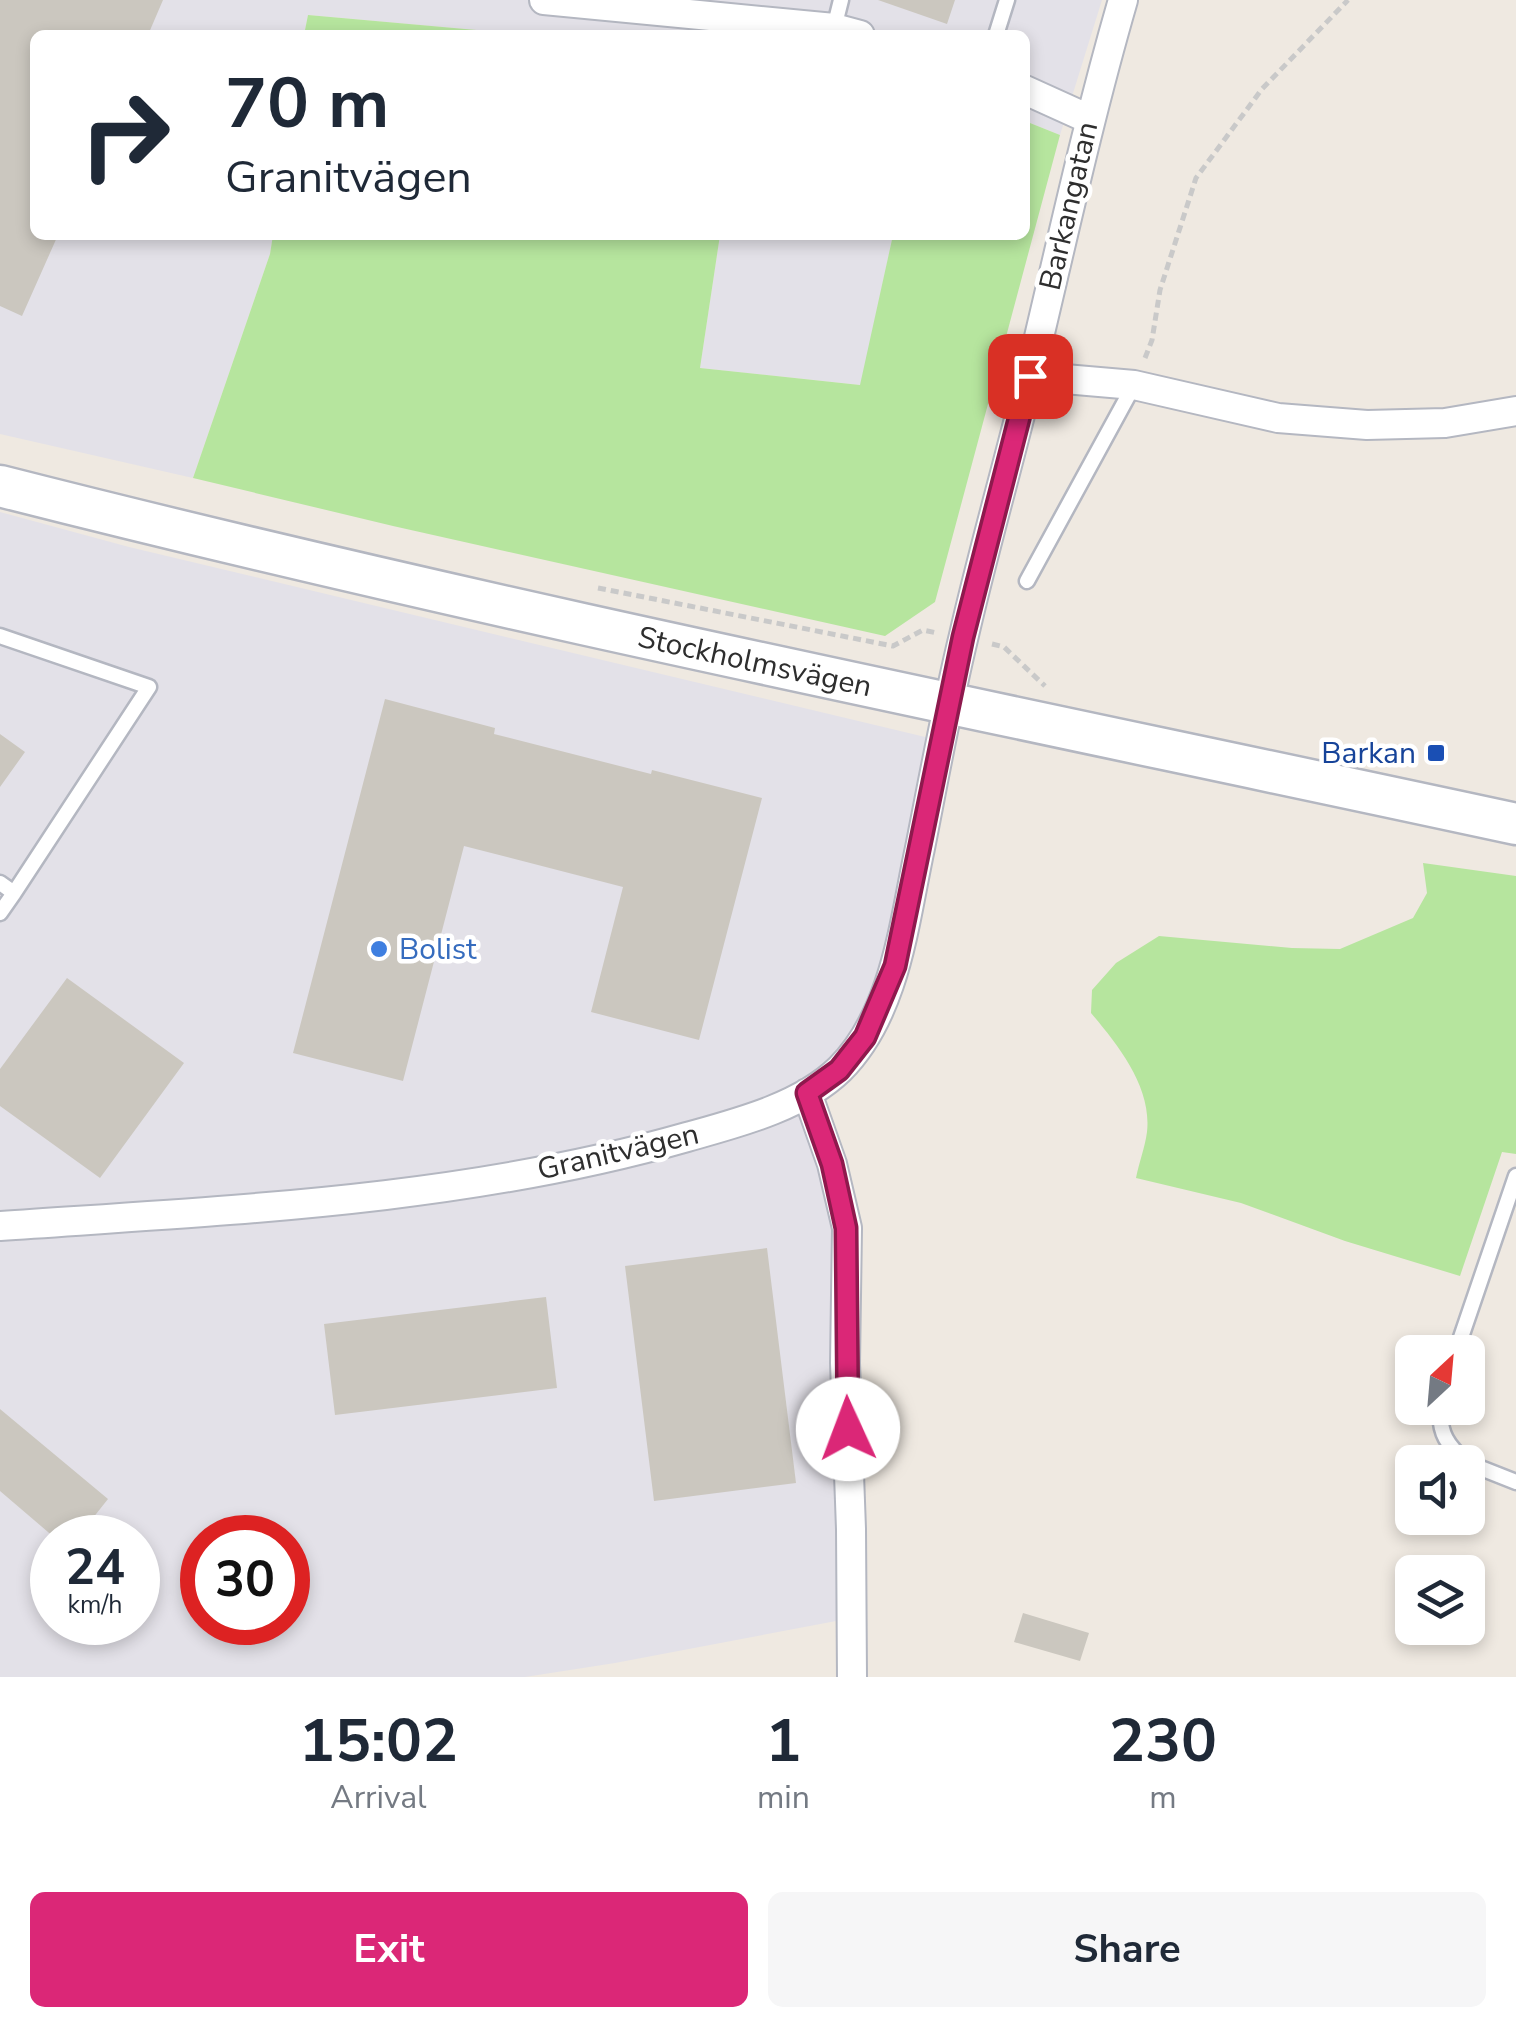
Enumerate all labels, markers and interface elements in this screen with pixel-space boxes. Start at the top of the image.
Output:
text: 70 m [225,56,389,152]
icon: right [60,70,190,200]
street label: Barkangatan [1030,118,1108,294]
text: Granitvägen [225,147,472,208]
pin [988,334,1073,419]
icon: arrive [1003,349,1058,404]
street label: Stockholmsvägen [634,616,876,707]
place label: Barkan [1321,733,1416,774]
marker: Barkan [1425,742,1447,764]
place label: Bolist [399,929,477,970]
marker: Bolist [368,938,390,960]
street label: Granitvägen [533,1114,703,1190]
north arrow [1395,1335,1485,1425]
map controls [1395,1335,1485,1645]
position arrow [796,1377,900,1481]
button: sound [1395,1445,1485,1535]
speed limit sign: 30 [180,1515,310,1645]
text: 24 [65,1533,125,1602]
button: layers [1395,1555,1485,1645]
text: km/h [67,1588,123,1622]
text: 15:02 [299,1700,458,1782]
text: 1 [765,1700,801,1782]
text: 230 [1109,1700,1217,1782]
text: Arrival [330,1776,427,1819]
text: min [757,1776,810,1819]
text: m [1149,1776,1177,1819]
button: Exit [30,1892,748,2007]
button: Share [768,1892,1486,2007]

